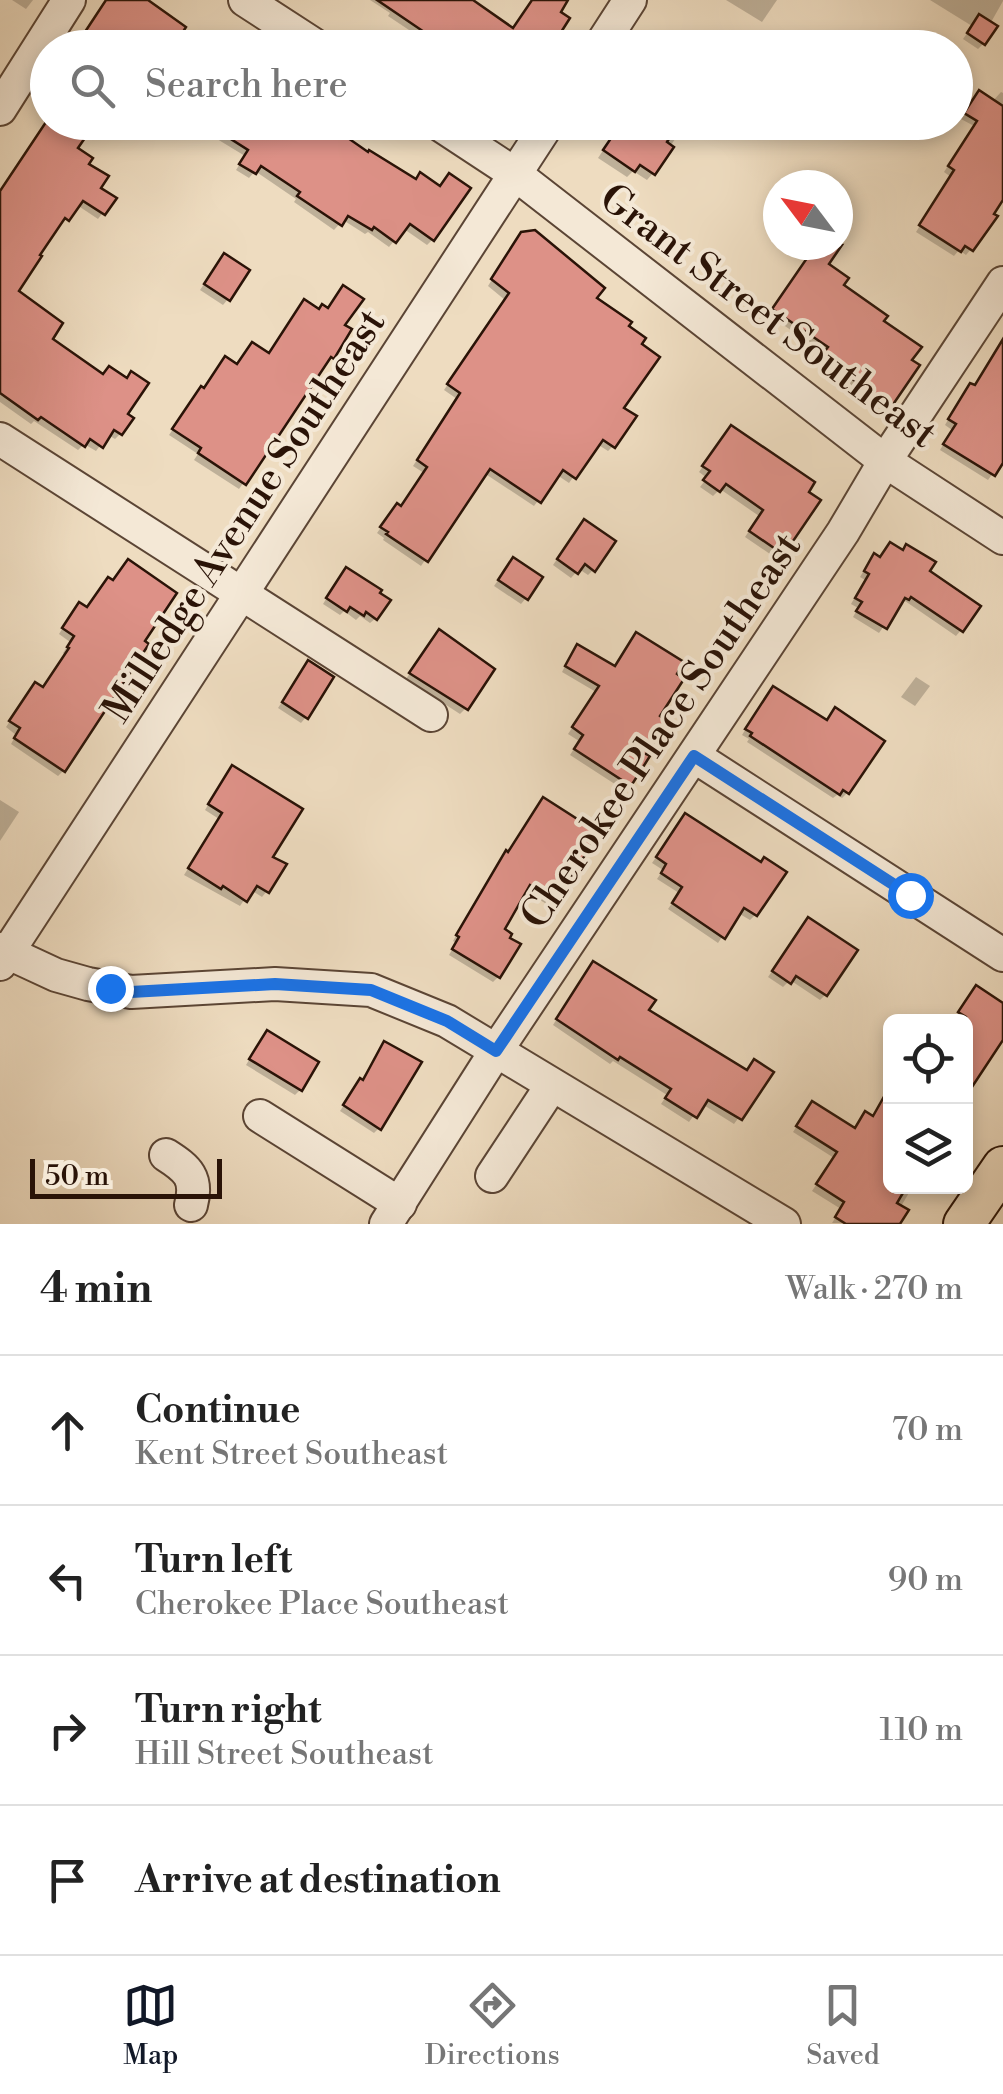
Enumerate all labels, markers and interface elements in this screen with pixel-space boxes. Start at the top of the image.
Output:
search box [30,30,973,140]
icon: search [65,58,120,113]
text: Search here [145,62,348,109]
north arrow [763,170,853,260]
street label: Grant Street Southeast [589,174,946,460]
street label: Milledge Avenue Southeast [92,300,398,733]
street label: Cherokee Place Southeast [510,523,813,939]
route start [888,873,934,919]
route end [88,966,134,1012]
map controls [883,1014,973,1194]
button: locate [883,1014,973,1104]
button: layers [883,1104,973,1194]
scale bar [30,1154,222,1198]
text: 50 m [45,1159,109,1194]
text: 4 min [40,1263,152,1316]
text: Walk · 270 m [786,1269,963,1309]
text: Continue [135,1387,300,1434]
icon: ahead [40,1403,95,1458]
text: 70 m [892,1410,963,1450]
text: Kent Street Southeast [135,1434,448,1474]
text: Turn left [135,1537,292,1584]
icon: left [40,1553,95,1608]
text: 90 m [888,1560,963,1600]
text: Cherokee Place Southeast [135,1584,509,1624]
text: Turn right [135,1687,321,1734]
icon: right [40,1703,95,1758]
text: 110 m [880,1710,963,1750]
text: Hill Street Southeast [135,1734,434,1774]
icon: arrive [40,1853,95,1908]
text: Arrive at destination [135,1857,501,1904]
tab: Map [123,1978,178,2073]
tab: Directions [425,1978,560,2073]
tab: Saved [806,1978,880,2073]

